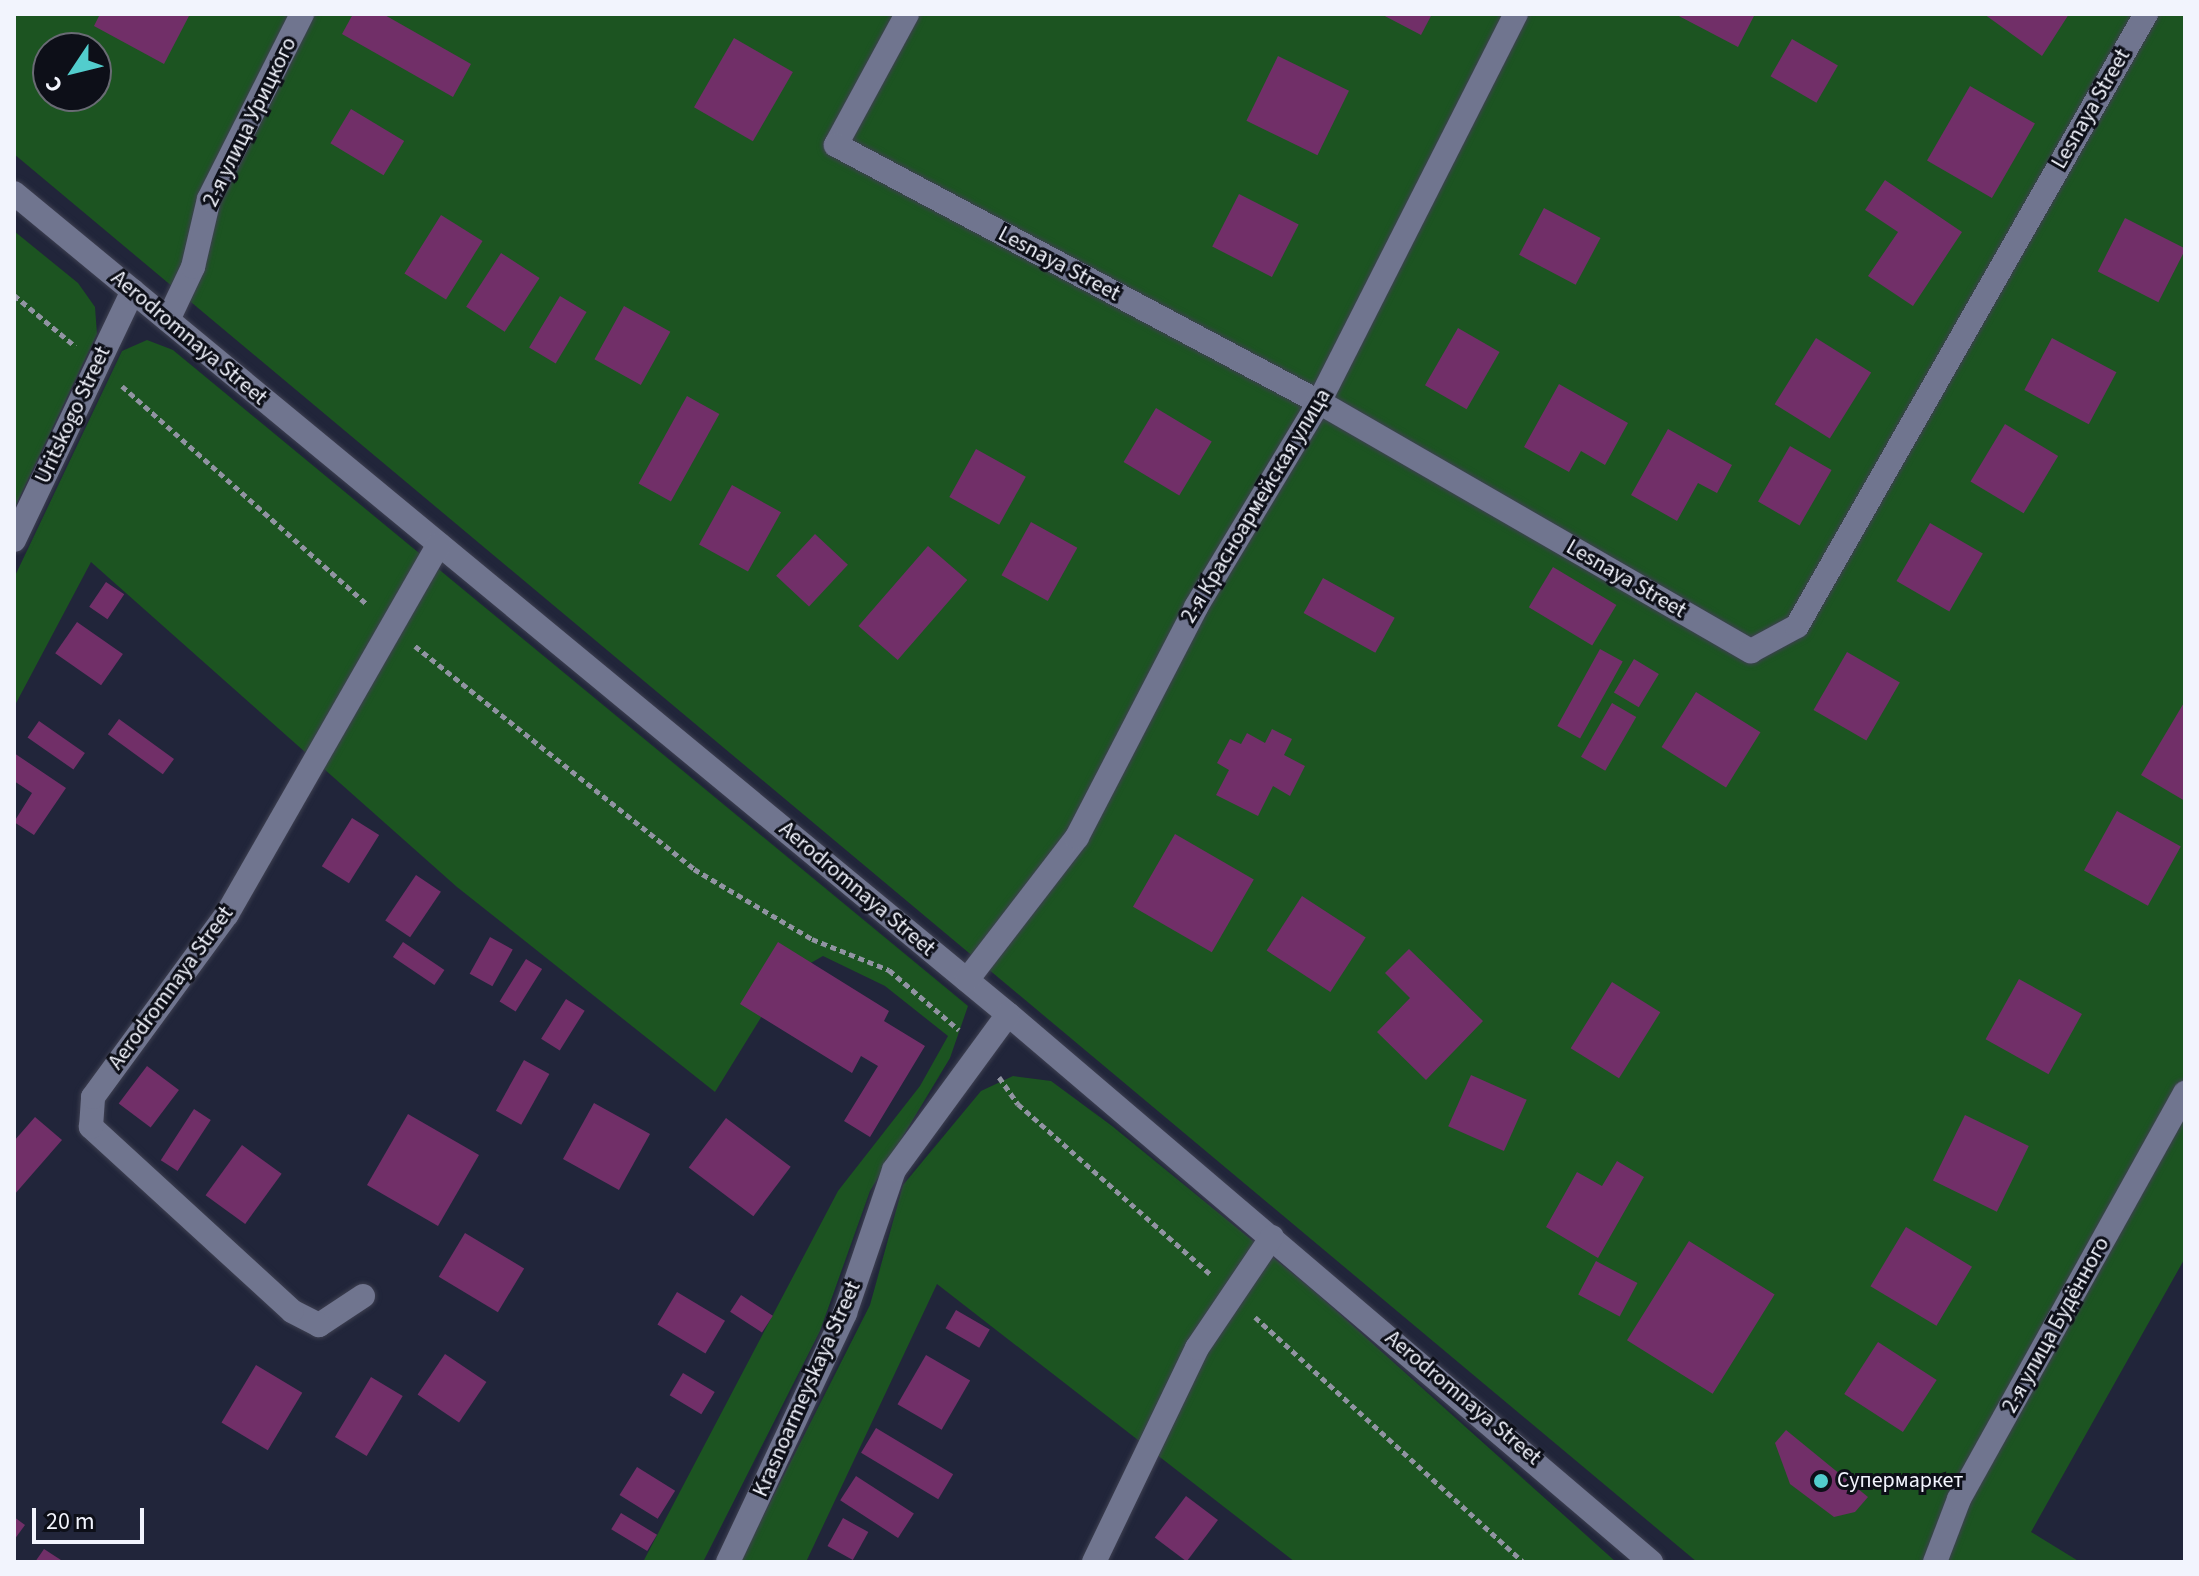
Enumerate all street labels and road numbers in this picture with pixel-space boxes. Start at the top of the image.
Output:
street label: 2-я улица Урицкого [198,33,302,211]
street label: Lesnaya Street [2046,44,2136,174]
street label: Lesnaya Street [994,221,1124,307]
street label: Aerodromnaya Street [106,265,272,411]
street label: Uritskogo Street [30,342,116,488]
street label: 2-я Красноармейская улица [1175,384,1337,628]
street label: Lesnaya Street [1561,534,1691,624]
street label: Aerodromnaya Street [774,816,940,962]
street label: Aerodromnaya Street [103,901,239,1075]
street label: 2-я улица Будённого [1997,1232,2115,1418]
street label: Krasnoarmeyskaya Street [747,1277,867,1501]
street label: Aerodromnaya Street [1380,1325,1546,1471]

